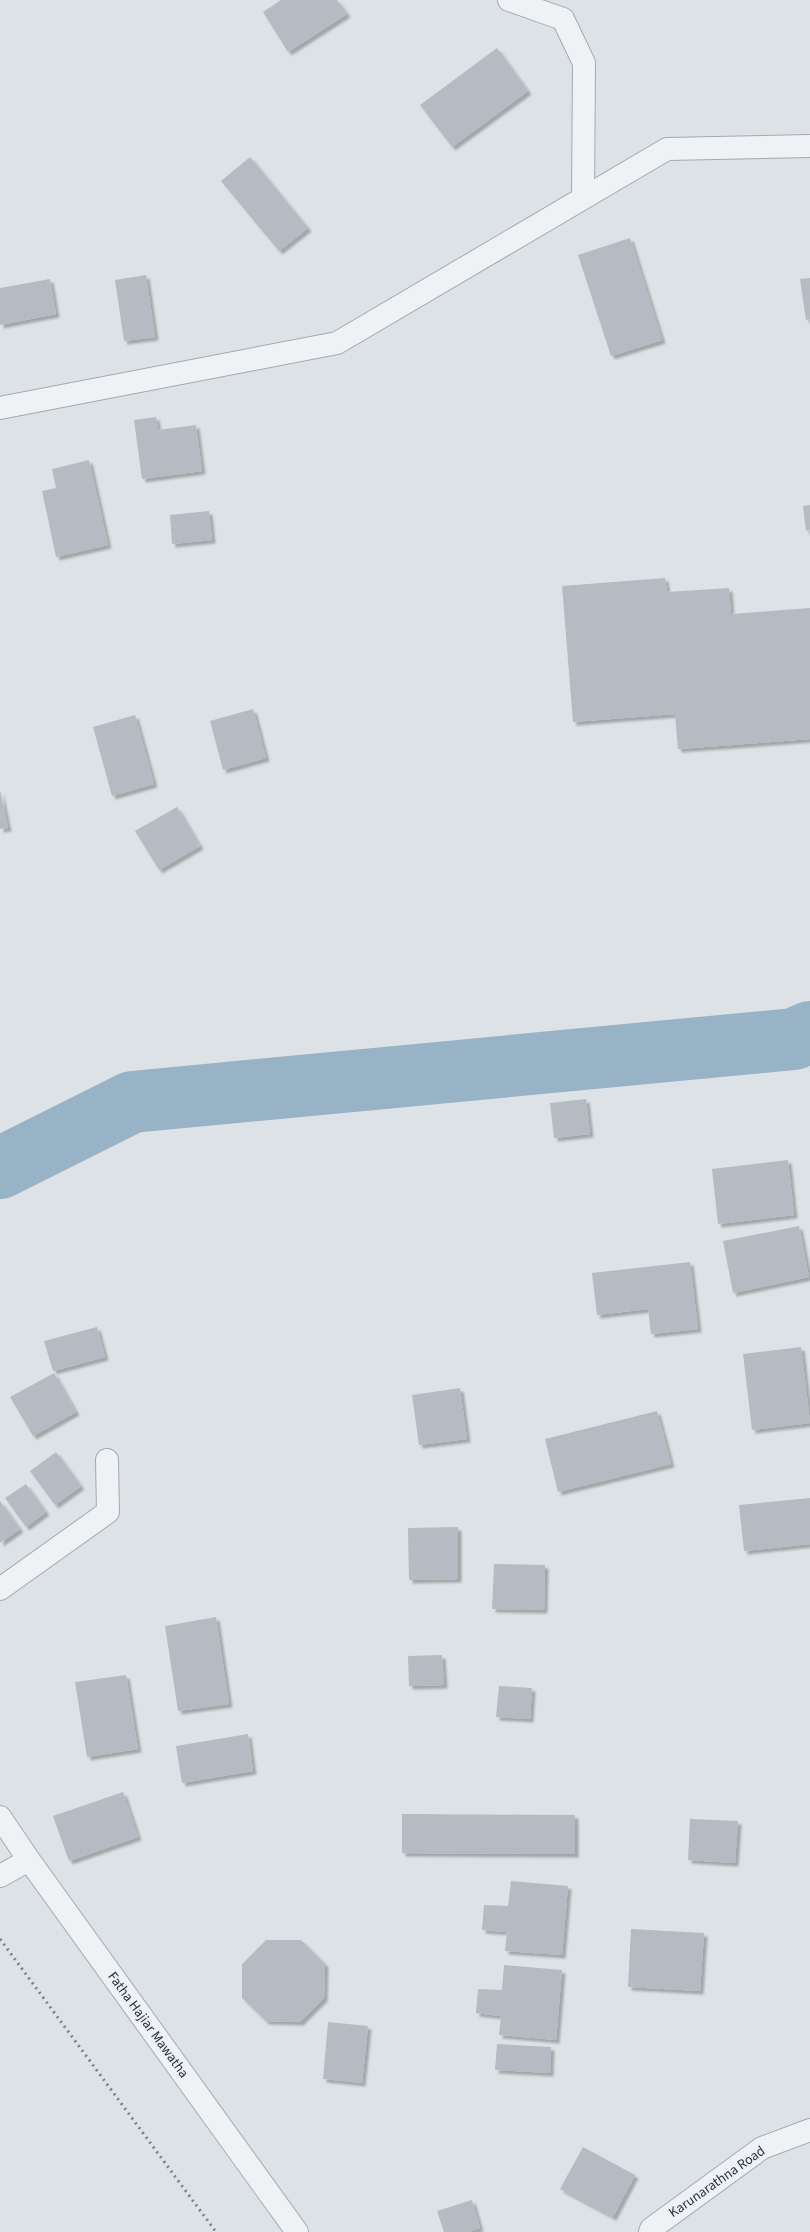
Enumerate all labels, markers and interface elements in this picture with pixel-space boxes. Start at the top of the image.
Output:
street label: Fatha Hajiar Mawatha [103,1968,193,2082]
street label: Karunarathna Road [665,2141,769,2223]

